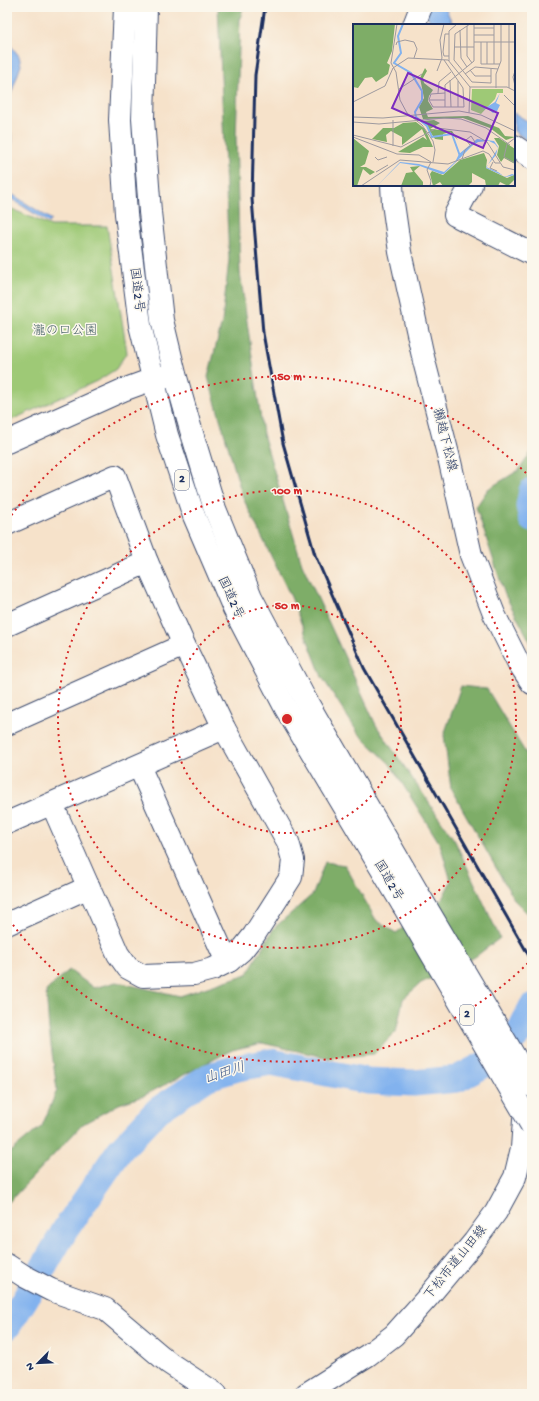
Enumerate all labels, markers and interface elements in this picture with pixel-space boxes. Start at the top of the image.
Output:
inset map [353,24,515,186]
street label: 国道2号 [126,266,147,313]
park label: 瀧の口公園 [32,323,98,339]
text: 150 m [271,371,302,385]
street label: 獺越下松線 [429,406,460,474]
road number: 2 [175,470,189,490]
text: 100 m [271,485,302,499]
street label: 国道2号 [214,574,247,622]
text: 50 m [275,600,300,614]
centre of rings [280,712,294,726]
street label: 国道2号 [370,857,407,904]
road number: 2 [460,1005,474,1025]
water label: 山田川 [202,1059,248,1089]
street label: 下松市道山田線 [422,1222,491,1303]
north arrow [18,1343,58,1383]
text: N [24,1361,38,1372]

